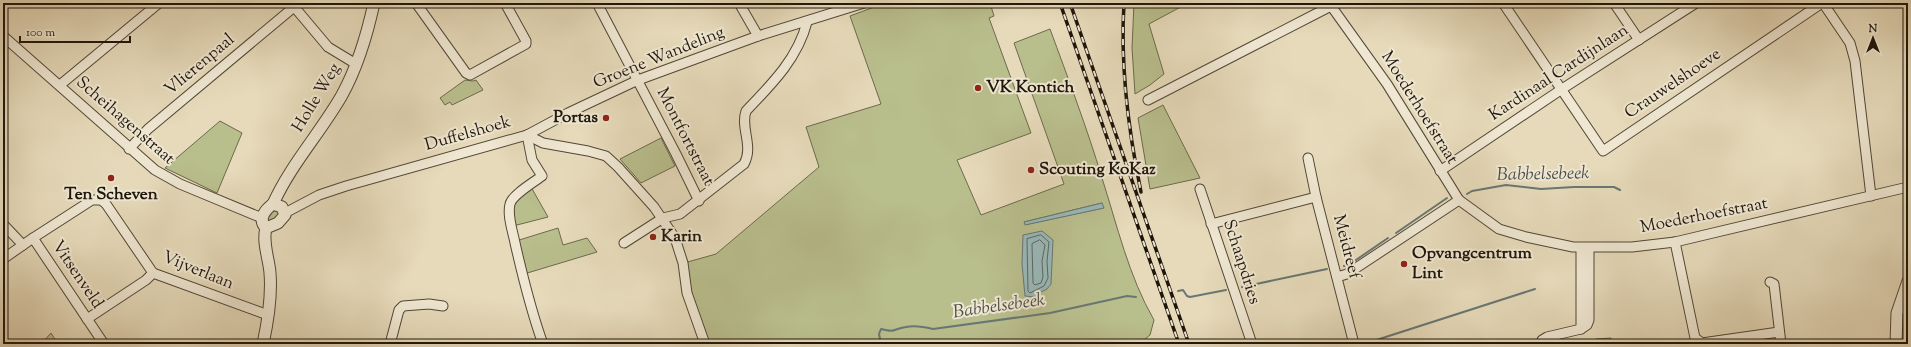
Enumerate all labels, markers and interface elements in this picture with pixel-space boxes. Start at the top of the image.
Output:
scale bar [20,18,130,44]
north arrow [1853,18,1893,58]
street label: Kardinaal Cardijnlaan [1485,19,1633,127]
street label: Groene Wandeling [590,21,728,95]
text: N [1868,21,1878,37]
text: 100 m [26,24,55,42]
street label: Vlierenpaal [160,28,241,102]
street label: Crauwelshoeve [1620,43,1726,125]
street label: Moederhoefstraat [1375,47,1464,169]
street label: Holle Weg [287,59,347,137]
street label: Scheihagenstraat [70,71,180,171]
place label: VK Kontich [986,76,1075,100]
marker: VK Kontich [973,83,983,93]
street label: Montfortstraat [650,84,720,191]
place label: Portas [553,106,598,130]
street label: Duffelshoek [422,110,514,158]
marker: Portas [601,113,611,123]
place label: Scouting KoKaz [1039,158,1156,182]
water label: Babbelsebeek [1496,161,1590,189]
marker: Scouting KoKaz [1026,165,1036,175]
marker: Ten Scheven [106,173,116,183]
place label: Ten Scheven [64,183,159,207]
street label: Moederhoefstraat [1638,192,1770,240]
street label: Meidreef [1326,212,1366,283]
street label: Schaapdries [1216,217,1266,308]
place label: Karin [661,225,703,249]
marker: Karin [648,232,658,242]
street label: Vitsenveld [45,236,109,314]
place label: Opvangcentrum Lint [1412,242,1533,286]
street label: Vijverlaan [159,246,237,296]
marker: Opvangcentrum Lint [1399,259,1409,269]
water label: Babbelsebeek [951,288,1047,326]

